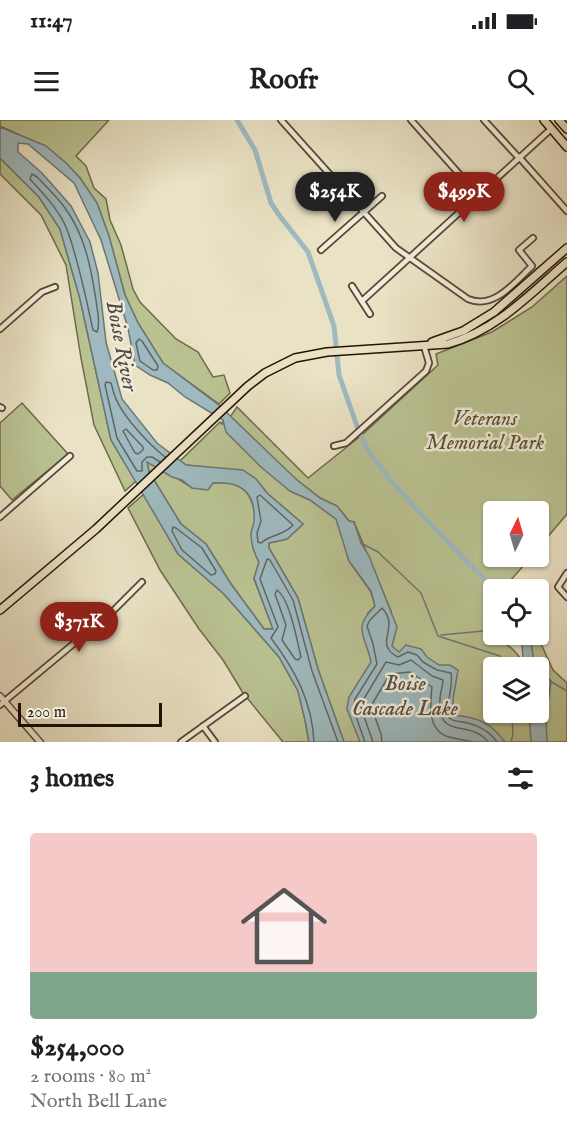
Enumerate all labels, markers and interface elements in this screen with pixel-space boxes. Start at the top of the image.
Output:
text: 11:47 [30,7,73,35]
text: Roofr [249,64,318,98]
icon: menu [30,65,63,98]
icon: search [504,65,537,98]
pin: $254K [293,172,377,223]
pin: $499K [422,172,506,223]
text: $254K [309,179,361,204]
text: $499K [438,179,490,204]
water label: Boise River [98,298,144,395]
park label: Veterans Memorial Park [426,406,545,457]
north arrow [483,501,549,567]
map controls [483,501,549,723]
button: locate [483,579,549,645]
pin: $371K [37,602,121,653]
text: $371K [54,609,104,634]
button: layers [483,657,549,723]
water label: Boise Cascade Lake [352,670,459,723]
scale bar [18,700,162,728]
text: 200 m [27,703,66,723]
text: 3 homes [30,762,114,795]
icon: filters [504,762,537,795]
icon: home [230,872,338,980]
text: $254,000 [30,1031,125,1064]
text: 2 rooms · 80 m² [30,1064,151,1089]
text: North Bell Lane [30,1089,167,1114]

